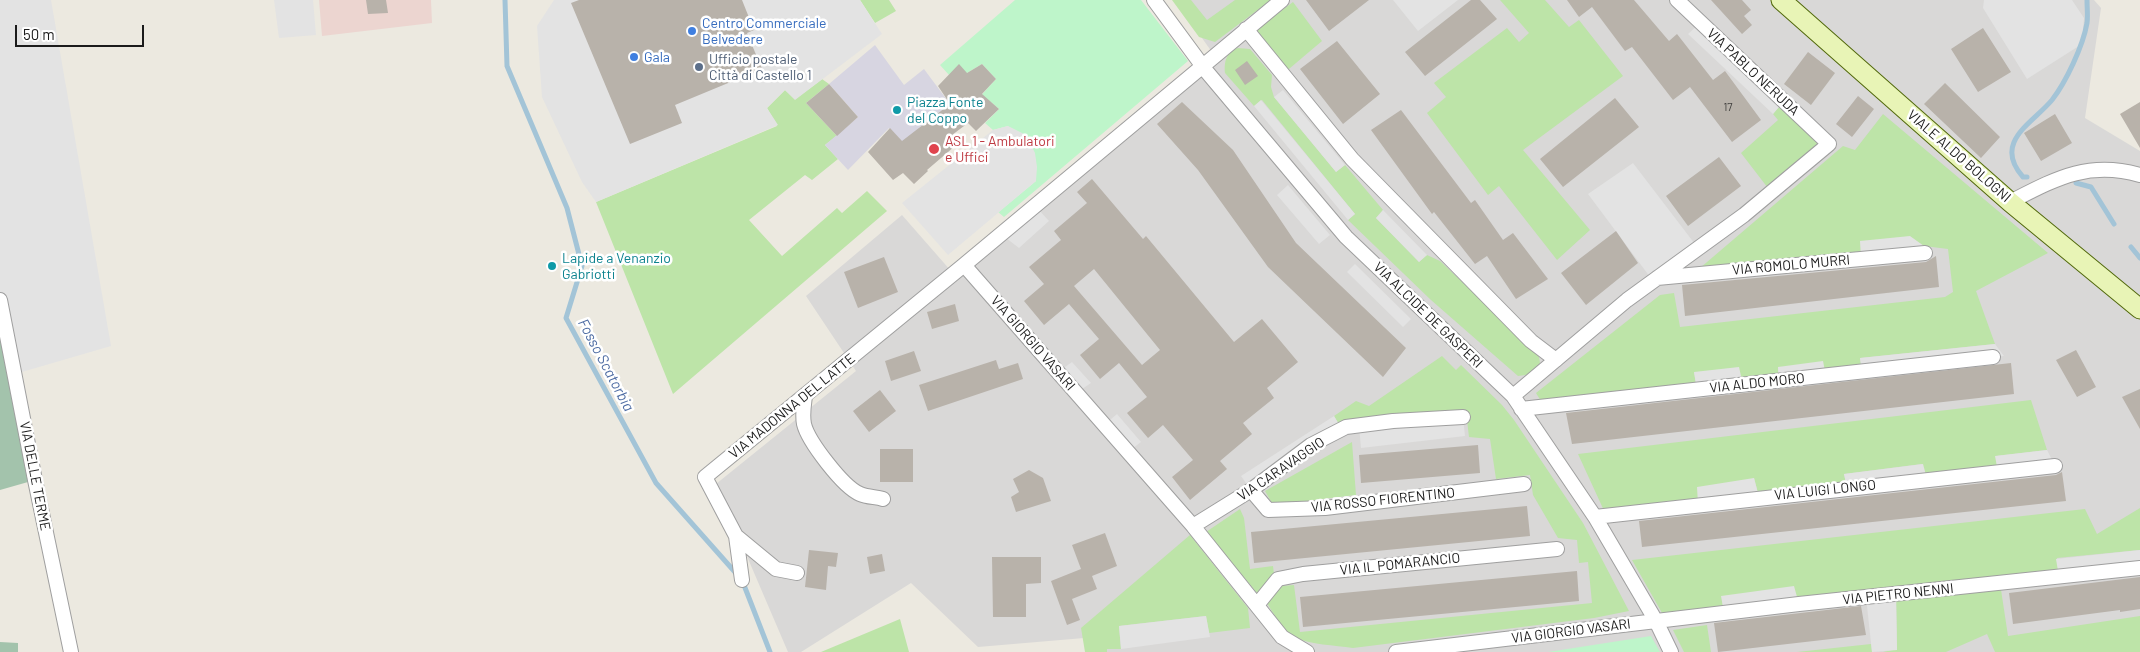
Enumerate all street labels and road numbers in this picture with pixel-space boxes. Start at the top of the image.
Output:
street label: VIA PABLO NERUDA [1703,25,1803,119]
street label: VIALE ALDO BOLOGNI [1904,106,2014,206]
street label: VIA ROMOLO MURRI [1731,251,1851,279]
street label: VIA ALCIDE DE GASPERI [1370,259,1486,371]
street label: VIA GIORGIO VASARI [987,292,1079,394]
street label: VIA MADONNA DEL LATTE [726,350,858,462]
street label: VIA ALDO MORO [1709,370,1805,396]
street label: VIA DELLE TERME [16,420,54,532]
street label: VIA CARAVAGGIO [1234,434,1328,504]
street label: VIA LUIGI LONGO [1773,476,1877,504]
street label: VIA ROSSO FIORENTINO [1310,484,1456,516]
street label: VIA IL POMARANCIO [1339,549,1461,579]
street label: VIA PIETRO NENNI [1842,580,1954,608]
street label: VIA GIORGIO VASARI [1510,615,1632,647]

